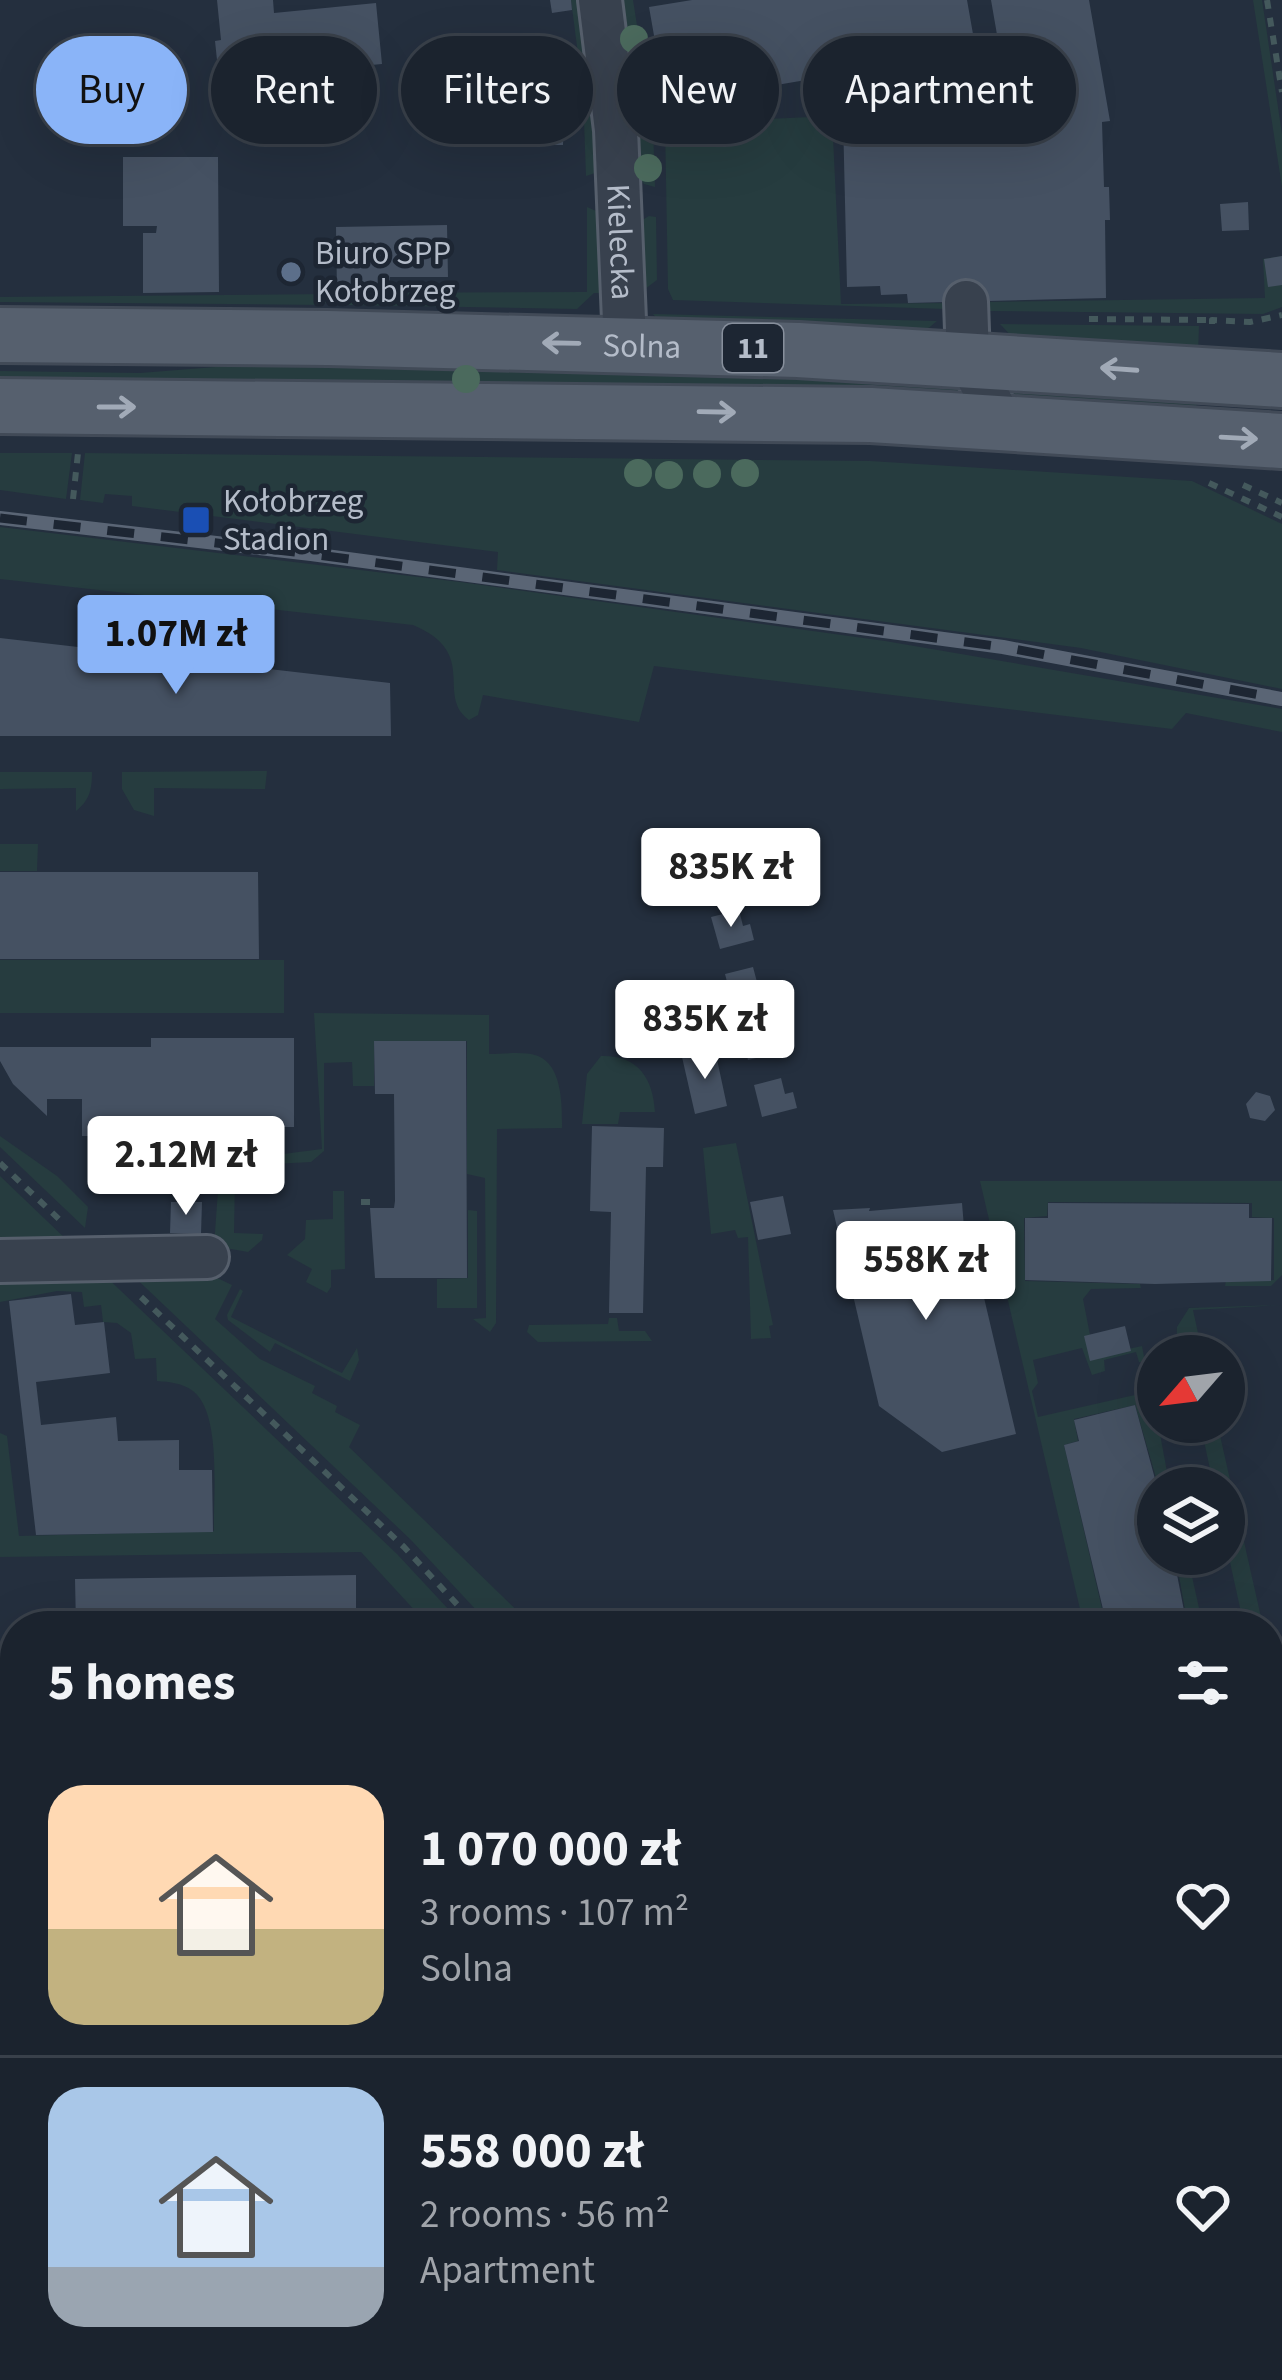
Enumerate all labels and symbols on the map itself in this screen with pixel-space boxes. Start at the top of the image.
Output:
street label: Kielecka [595,183,647,301]
place label: Biuro SPP Kołobrzeg [315,230,456,315]
marker: Biuro SPP Kołobrzeg [278,259,304,285]
street label: Solna [602,322,682,371]
road number: 11 [723,324,783,372]
one-way arrow [542,331,581,354]
one-way arrow [1100,357,1139,380]
one-way arrow [97,396,136,418]
one-way arrow [697,401,736,423]
one-way arrow [1219,427,1258,450]
place label: Kołobrzeg Stadion [223,478,364,563]
marker: Kołobrzeg Stadion [180,504,212,536]
pin: 1.07M zł [52,595,300,697]
pin: 835K zł [620,828,842,930]
pin: 835K zł [594,980,816,1082]
pin: 2.12M zł [62,1116,310,1218]
pin: 558K zł [815,1221,1037,1323]
north arrow [1137,1335,1245,1443]

